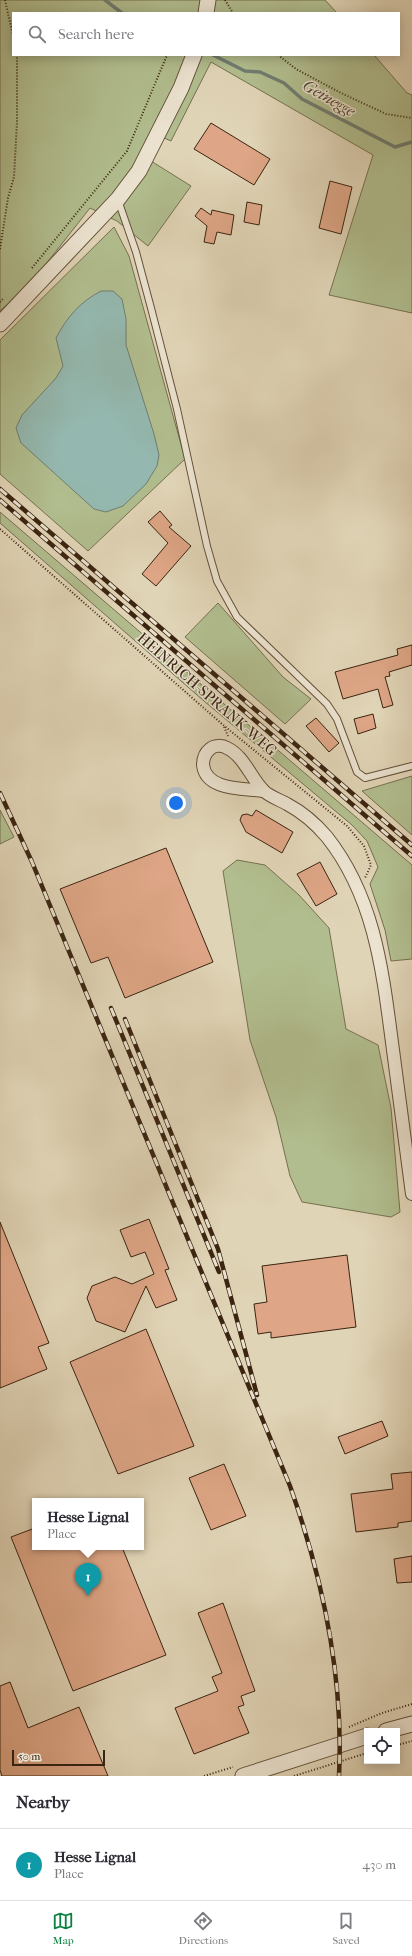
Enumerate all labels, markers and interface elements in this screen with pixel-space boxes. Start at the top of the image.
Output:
search box [12,12,400,56]
icon: search [26,23,48,45]
text: Search here [58,25,134,43]
water label: Geinegge [299,75,359,121]
street label: HEINRICH-SPRANK-WEG [134,629,281,760]
your location [166,793,186,813]
popup [32,1498,144,1550]
text: Hesse Lignal [47,1508,129,1526]
text: Place [47,1526,77,1541]
pin: 1 [75,1563,101,1596]
map controls [364,1728,400,1764]
button: locate [364,1728,400,1764]
scale bar [12,1748,105,1767]
text: 50 m [18,1750,40,1763]
text: Nearby [16,1792,70,1812]
text: Hesse Lignal [54,1848,136,1866]
text: 1 [27,1857,31,1872]
text: 430 m [362,1857,396,1872]
text: Place [54,1866,84,1881]
tab: Map [52,1910,74,1947]
tab: Directions [179,1910,228,1947]
tab: Saved [332,1910,360,1947]

